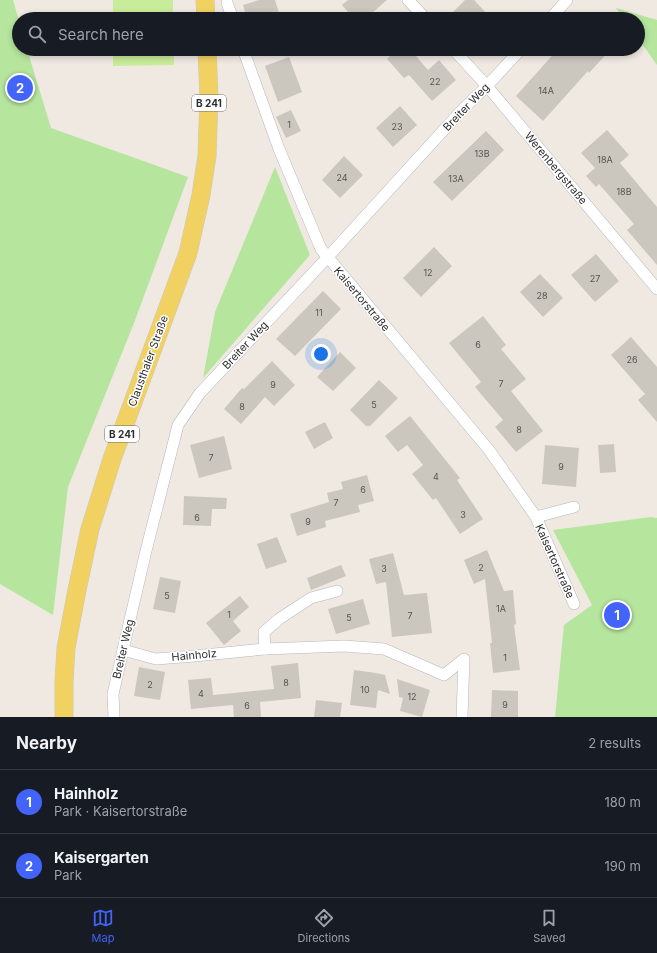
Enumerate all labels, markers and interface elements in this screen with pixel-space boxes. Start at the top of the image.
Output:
search box [12,12,645,56]
icon: search [26,23,48,45]
text: Search here [58,25,144,44]
pin: 2 [7,73,33,103]
house number: 22 [430,76,440,87]
street label: Breiter Weg [440,80,492,134]
house number: 14A [538,85,554,96]
road number: B 241 [192,95,226,111]
house number: 1 [287,119,291,130]
house number: 23 [391,121,403,132]
street label: Werenbergstraße [522,129,590,207]
house number: 13B [474,148,490,159]
house number: 18A [597,154,613,165]
house number: 24 [336,172,348,183]
house number: 13A [448,173,464,184]
house number: 18B [616,186,632,197]
street label: Kaisertorstraße [331,264,393,334]
house number: 12 [423,267,433,278]
house number: 27 [590,273,600,284]
house number: 28 [536,290,548,301]
house number: 11 [315,307,323,318]
street label: Clausthaler Straße [125,314,171,408]
street label: Breiter Weg [219,318,271,372]
house number: 6 [475,339,481,350]
your location [311,344,331,364]
house number: 26 [626,354,638,365]
house number: 7 [498,378,504,389]
house number: 9 [270,379,276,390]
house number: 5 [371,399,377,410]
house number: 8 [239,401,245,412]
house number: 8 [516,424,522,435]
road number: B 241 [105,426,139,442]
house number: 7 [208,452,214,463]
house number: 9 [558,461,564,472]
house number: 4 [433,471,439,482]
house number: 6 [360,484,366,495]
house number: 7 [333,497,339,508]
house number: 3 [460,509,466,520]
house number: 6 [194,512,200,523]
house number: 9 [305,516,311,527]
street label: Kaisertorstraße [532,522,578,600]
house number: 2 [478,562,484,573]
house number: 3 [381,563,387,574]
house number: 5 [164,590,170,601]
pin: 1 [604,600,630,630]
house number: 1A [496,603,506,614]
house number: 1 [227,609,231,620]
house number: 7 [407,610,413,621]
house number: 5 [346,612,352,623]
street label: Breiter Weg [109,618,137,680]
street label: Hainholz [171,646,217,664]
house number: 1 [503,652,507,663]
house number: 8 [283,677,289,688]
house number: 2 [147,679,153,690]
house number: 10 [360,684,370,695]
house number: 4 [198,688,204,699]
house number: 12 [407,691,417,702]
house number: 9 [502,699,508,710]
house number: 6 [244,700,250,711]
text: Nearby [16,733,77,753]
text: 2 results [588,735,641,751]
text: Hainholz [54,784,119,803]
text: 1 [26,794,32,810]
text: 180 m [604,794,641,810]
text: Park · Kaisertorstraße [54,803,187,819]
text: Kaisergarten [54,848,149,867]
text: 2 [25,858,33,874]
text: 190 m [604,858,641,874]
text: Park [54,867,82,883]
tab: Map [92,907,114,945]
tab: Directions [298,907,350,945]
tab: Saved [533,907,565,945]

